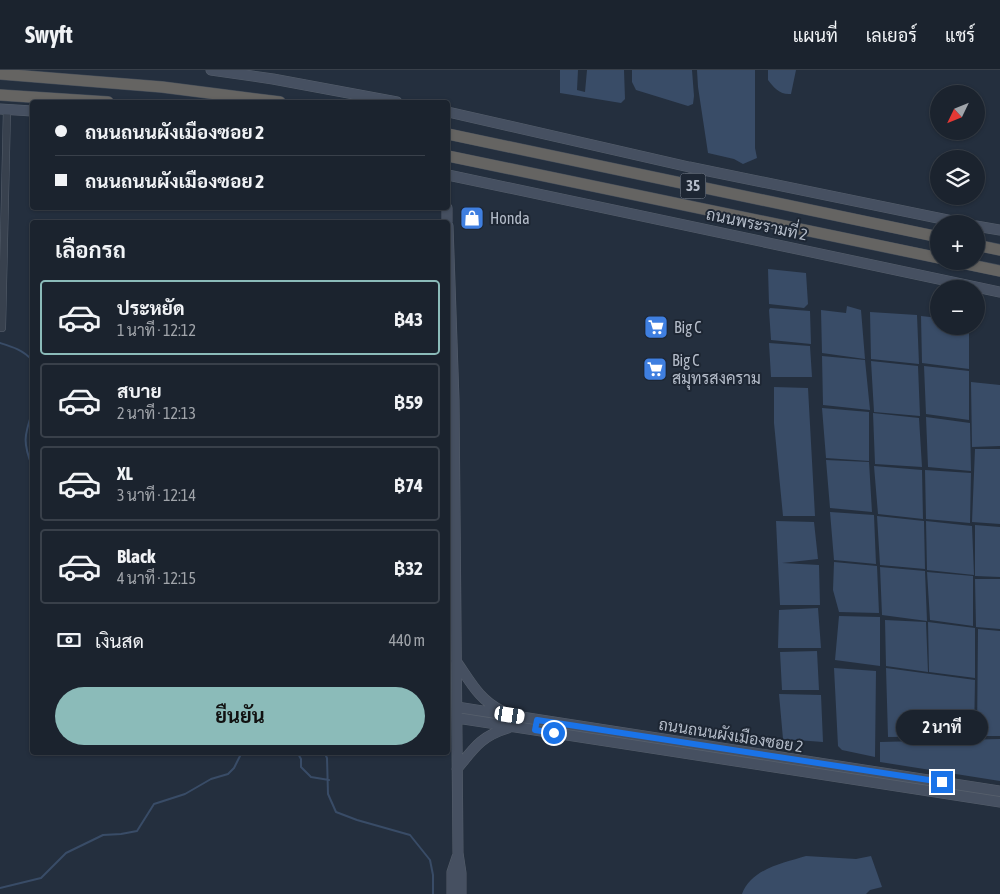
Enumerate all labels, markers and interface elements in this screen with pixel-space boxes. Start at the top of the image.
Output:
text: Swyft [25,21,73,48]
text: แผนที่ [793,25,838,46]
text: เลเยอร์ [866,25,917,46]
text: แชร์ [945,25,975,46]
north arrow [930,85,985,140]
map controls [930,85,985,335]
text: ถนนถนนผังเมืองซอย 2 [85,121,264,143]
button: layers [930,150,985,205]
text: ถนนถนนผังเมืองซอย 2 [85,170,264,192]
road number: 35 [680,174,706,198]
street label: ถนนพระรามที่ 2 [705,200,810,244]
shop icon: Honda [459,205,485,231]
place label: Honda [490,209,530,227]
button: + [930,215,985,270]
text: เลือกรถ [55,237,126,263]
button: − [930,280,985,335]
icon: car [57,295,102,340]
text: ประหยัด [117,297,185,319]
text: ฿43 [394,308,423,330]
supermarket icon: Big C [643,314,669,340]
place label: Big C [674,318,702,337]
text: 1 นาที · 12:12 [117,321,196,339]
place label: Big C สมุทรสงคราม [672,351,761,390]
supermarket icon: Big C สมุทรสงคราม [642,356,668,382]
icon: car [57,378,102,423]
text: สบาย [117,380,162,402]
text: ฿59 [394,391,423,413]
text: 2 นาที · 12:13 [117,404,196,422]
icon: car [57,461,102,506]
text: XL [117,462,133,484]
text: ฿74 [394,474,423,496]
text: 3 นาที · 12:14 [117,486,196,504]
icon: car [57,544,102,589]
text: Black [117,545,155,567]
text: ฿32 [394,557,423,579]
text: 4 นาที · 12:15 [117,569,196,587]
icon: cash [55,626,83,654]
text: เงินสด [95,630,144,652]
text: 440 m [389,631,425,649]
button: ยืนยัน [55,687,425,745]
car [494,705,525,725]
callout: 2 นาที [896,710,988,744]
street label: ถนนถนนผังเมืองซอย 2 [657,714,805,755]
text: 2 นาที [922,718,962,736]
route start [543,722,565,744]
route end [931,771,953,793]

